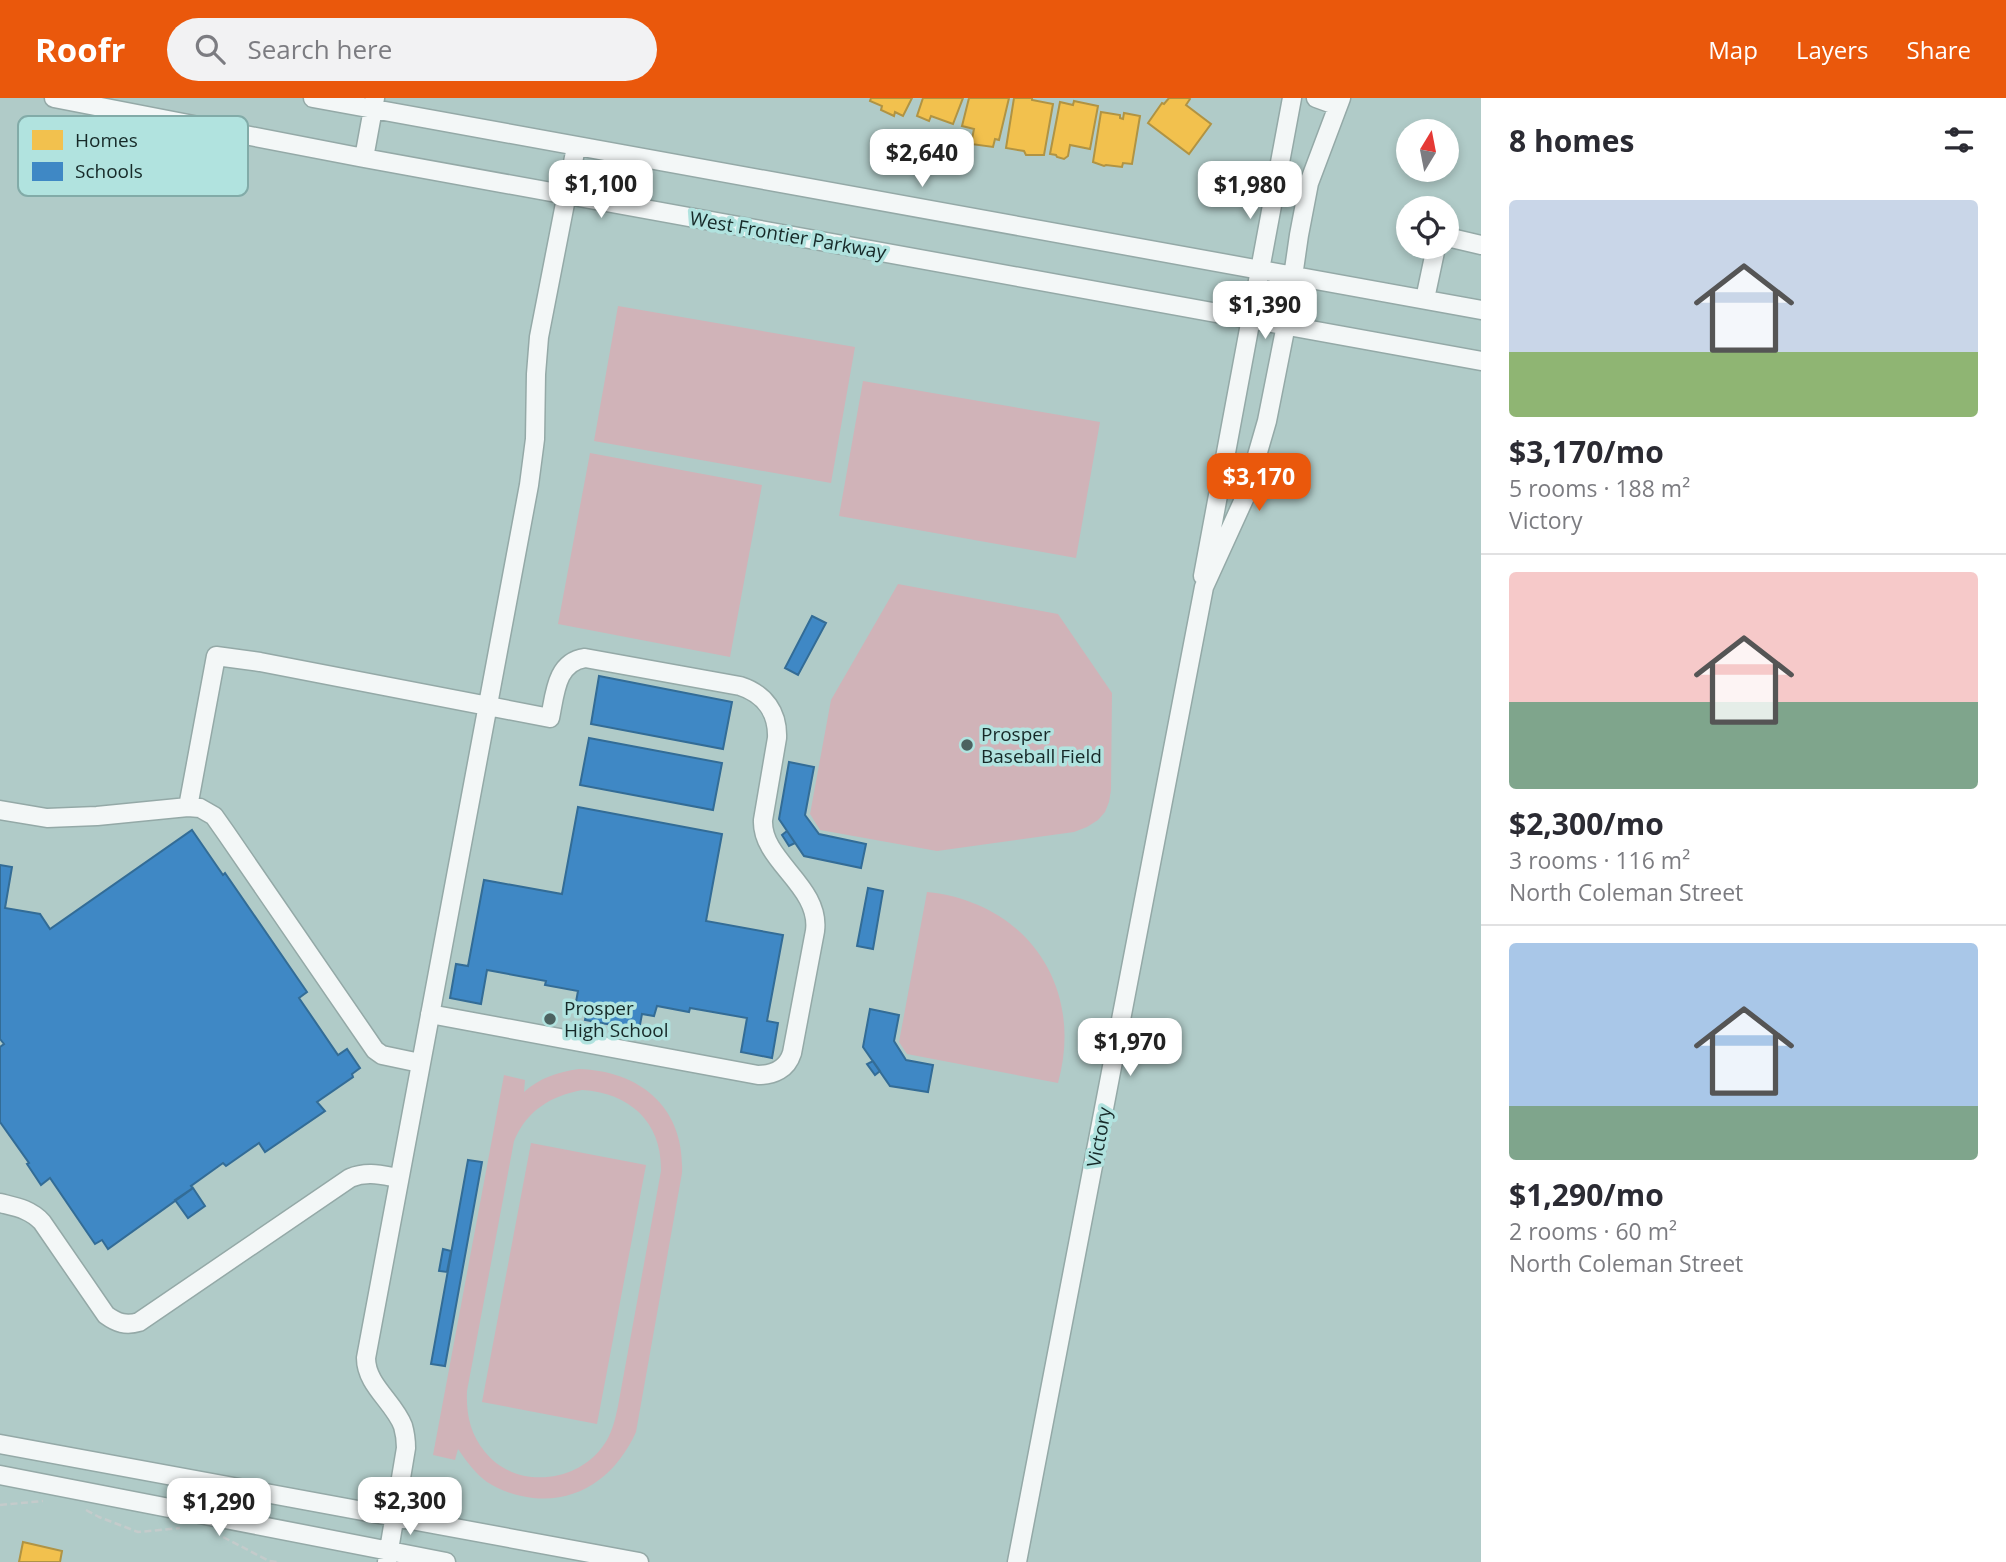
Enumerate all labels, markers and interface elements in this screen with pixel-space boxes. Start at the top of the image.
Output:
search box [167,18,657,81]
text: Roofr [35,27,125,72]
icon: search [191,30,229,68]
text: Search here [247,31,392,67]
text: Map [1708,33,1758,66]
text: Layers [1796,33,1869,66]
text: Share [1907,33,1971,66]
legend [18,116,248,196]
north arrow [1396,119,1460,182]
map controls [1396,119,1459,259]
text: 8 homes [1509,120,1634,161]
icon: filters [1940,121,1978,159]
text: Homes [75,127,138,153]
pin: $2,640 [865,130,979,189]
text: $2,640 [886,136,958,168]
text: Schools [75,158,143,184]
pin: $1,100 [544,160,658,220]
pin: $1,980 [1193,162,1307,221]
text: $1,100 [565,167,637,199]
text: $1,980 [1214,168,1286,200]
button: locate [1396,196,1459,259]
street label: West Frontier Parkway [688,205,889,265]
icon: home [1681,245,1807,371]
pin: $1,390 [1208,282,1322,341]
text: $1,390 [1229,288,1301,320]
text: $3,170/mo [1509,431,1664,472]
pin: $3,170 [1202,454,1316,513]
text: $3,170 [1223,460,1295,492]
text: 5 rooms · 188 m² [1509,472,1690,504]
text: Victory [1509,504,1583,536]
icon: home [1681,617,1807,743]
place label: Prosper Baseball Field [981,721,1102,769]
marker: Prosper Baseball Field [959,737,975,753]
text: $2,300/mo [1509,803,1664,844]
text: 3 rooms · 116 m² [1509,844,1690,876]
text: North Coleman Street [1509,876,1743,908]
icon: home [1681,988,1807,1114]
place label: Prosper High School [564,995,669,1043]
marker: Prosper High School [542,1011,558,1027]
pin: $1,970 [1073,1018,1187,1078]
text: $1,970 [1094,1025,1166,1057]
street label: Victory [1080,1104,1118,1169]
text: $1,290/mo [1509,1174,1664,1215]
text: 2 rooms · 60 m² [1509,1215,1677,1247]
text: North Coleman Street [1509,1247,1743,1279]
pin: $1,290 [162,1478,276,1538]
pin: $2,300 [353,1478,467,1537]
text: $2,300 [374,1484,446,1516]
text: $1,290 [183,1485,255,1517]

